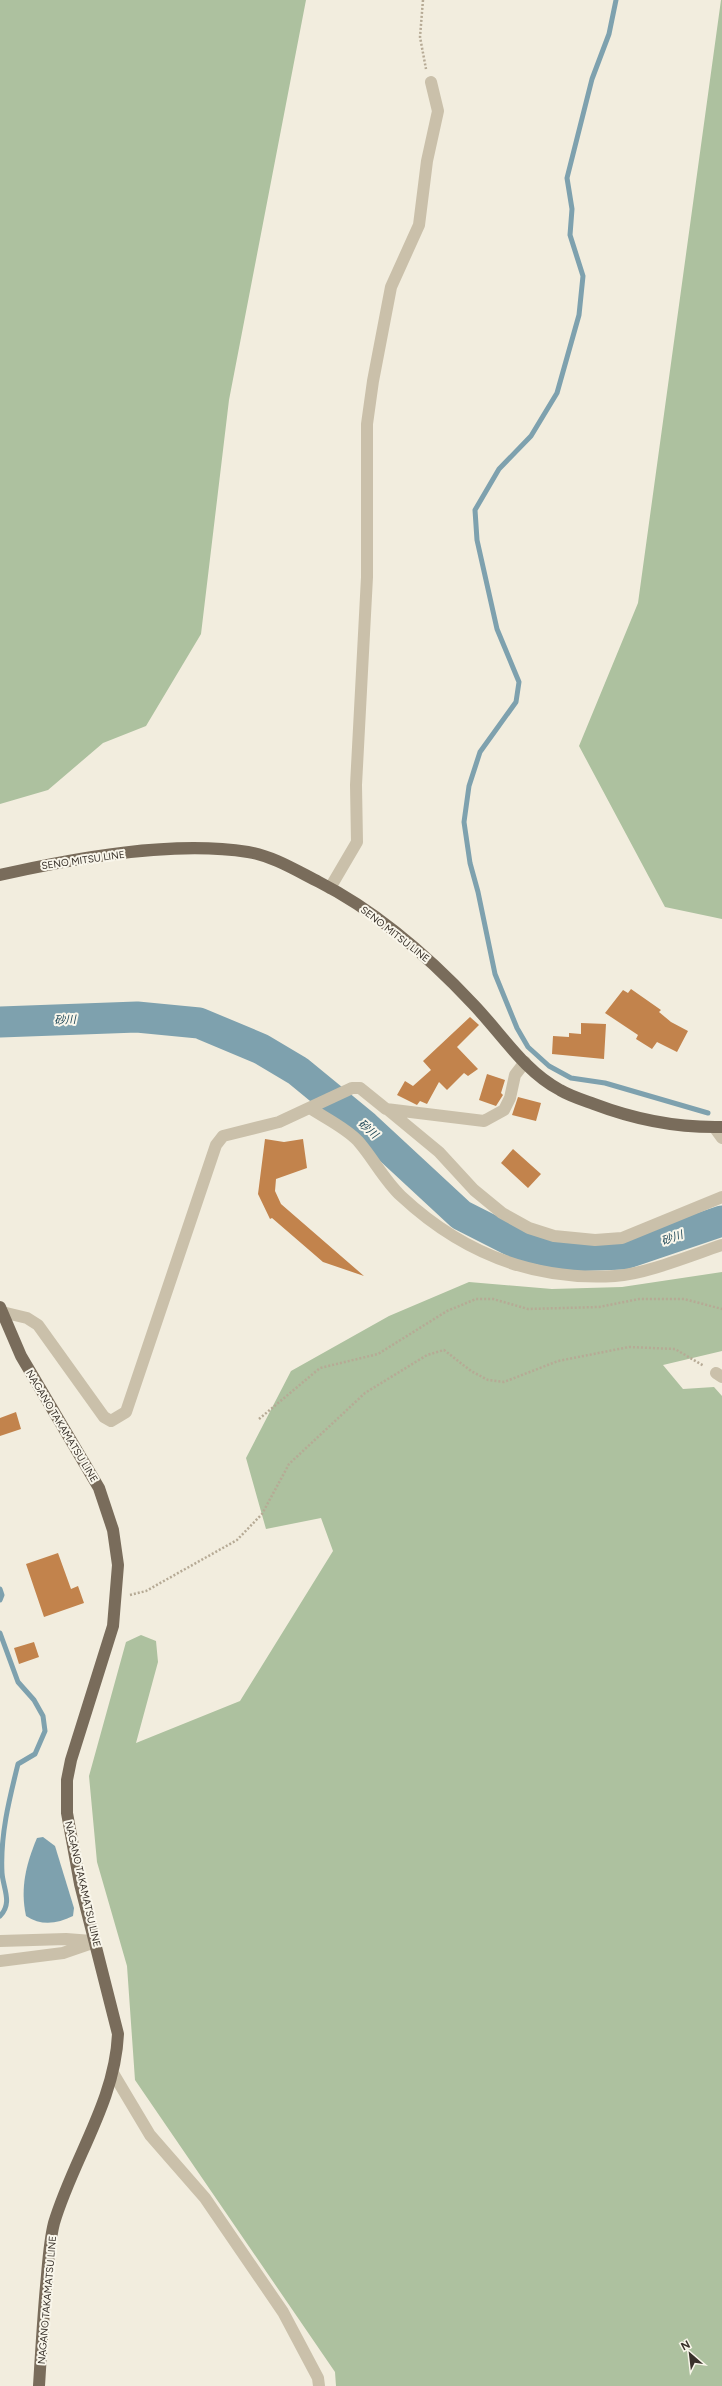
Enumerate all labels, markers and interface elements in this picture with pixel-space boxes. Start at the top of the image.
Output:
street label: SENO MITSU LINE [41,848,126,872]
street label: SENO MITSU LINE [358,903,432,965]
water label: 砂川 [54,1013,77,1027]
water label: 砂川 [355,1117,381,1142]
water label: 砂川 [659,1228,685,1248]
street label: NAGANO TAKAMATSU LINE [23,1367,101,1485]
street label: NAGANO TAKAMATSU LINE [62,1820,104,1948]
street label: NAGANO TAKAMATSU LINE [35,2235,59,2365]
north arrow [670,2334,710,2374]
text: N [679,2338,692,2353]

